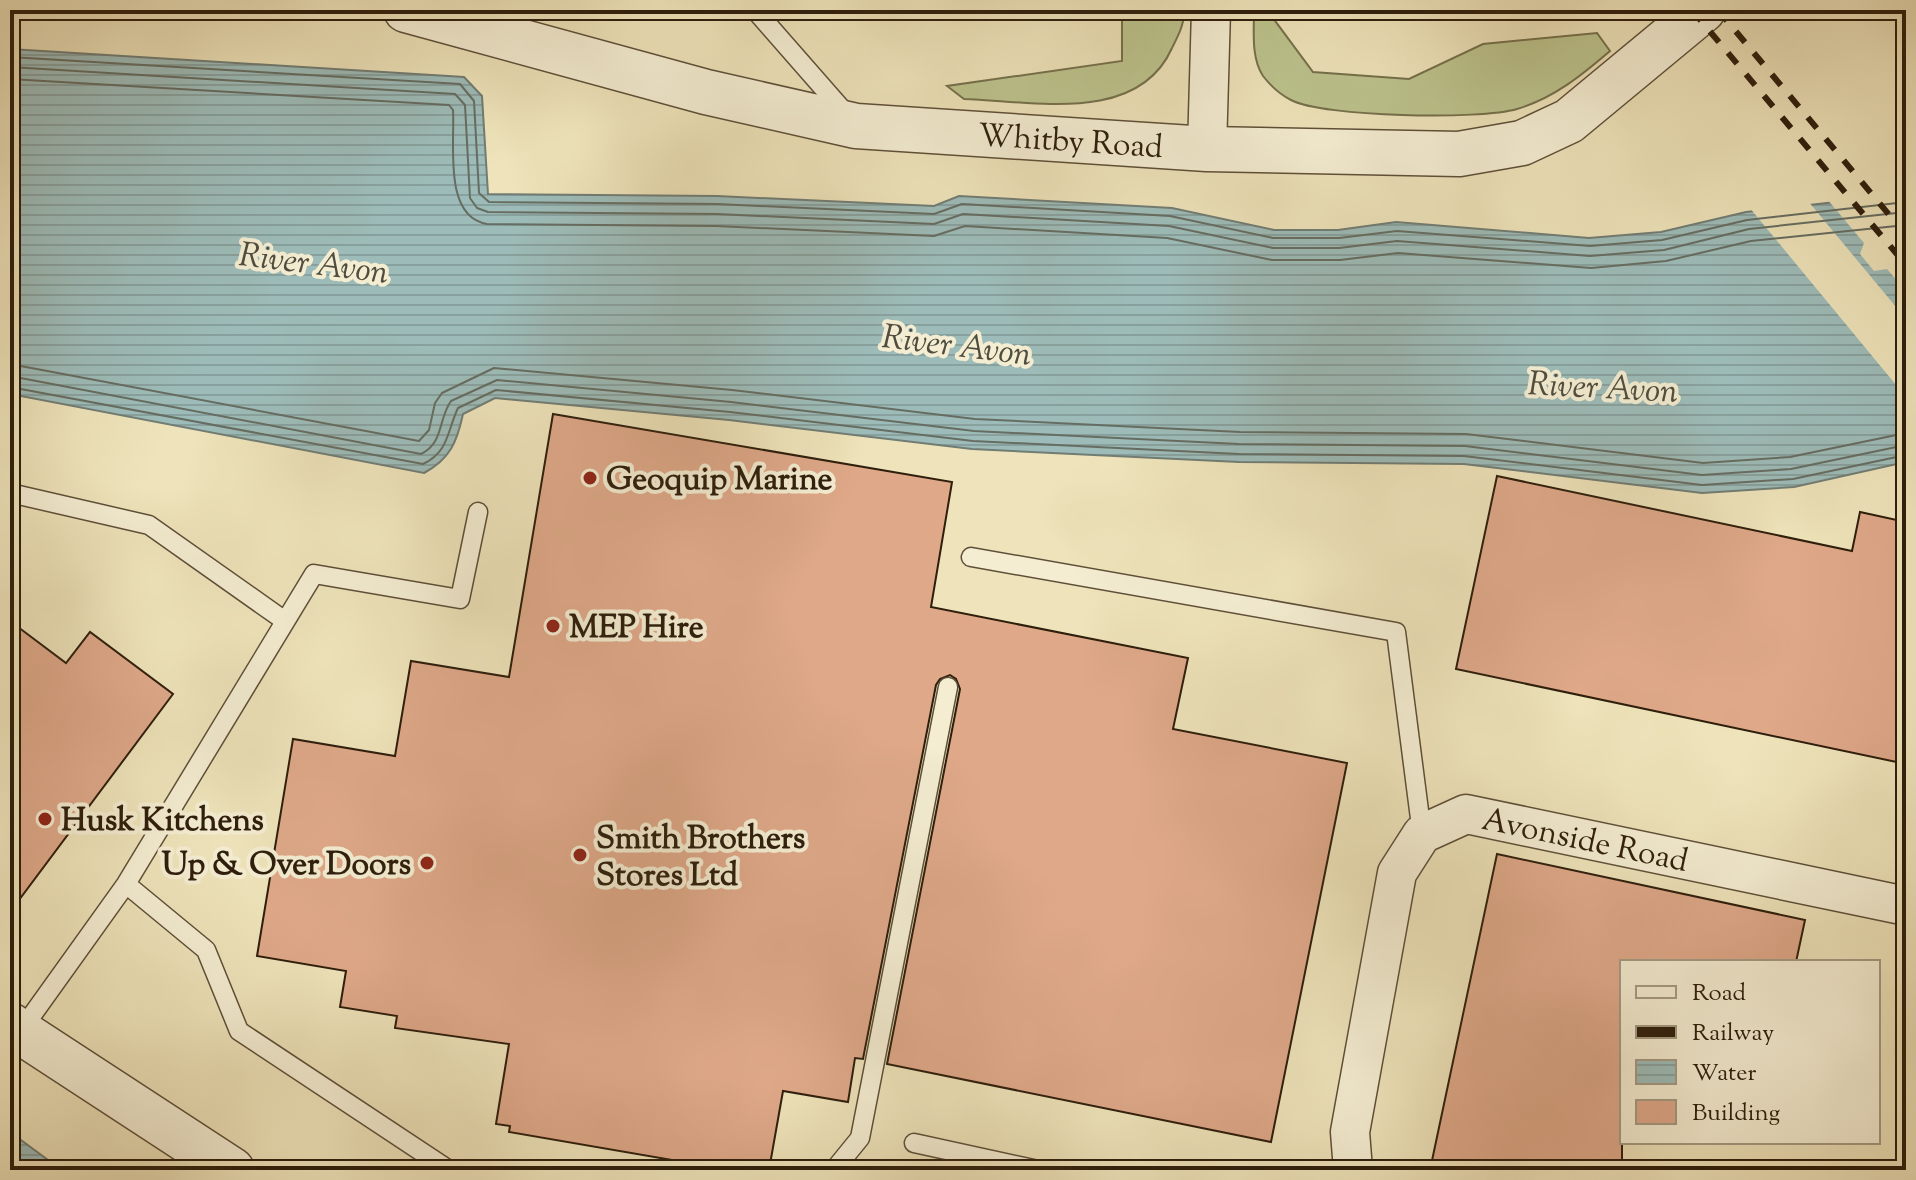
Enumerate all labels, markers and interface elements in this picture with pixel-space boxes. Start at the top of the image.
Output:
street label: Whitby Road [977,114,1164,172]
water label: River Avon [236,232,391,299]
water label: River Avon [879,314,1034,381]
water label: River Avon [1527,361,1679,418]
place label: Geoquip Marine [606,458,832,504]
marker: Geoquip Marine [581,469,599,487]
place label: MEP Hire [569,606,704,652]
marker: MEP Hire [544,617,562,635]
street label: Avonside Road [1478,798,1692,886]
place label: Husk Kitchens [61,799,264,845]
marker: Husk Kitchens [36,810,54,828]
place label: Smith Brothers Stores Ltd [596,817,805,900]
place label: Up & Over Doors [161,843,411,889]
marker: Smith Brothers Stores Ltd [571,846,589,864]
marker: Up & Over Doors [418,854,436,872]
legend [1620,960,1880,1144]
text: Road [1692,977,1746,1011]
text: Railway [1692,1017,1774,1051]
text: Water [1692,1057,1756,1091]
text: Building [1692,1097,1781,1131]

